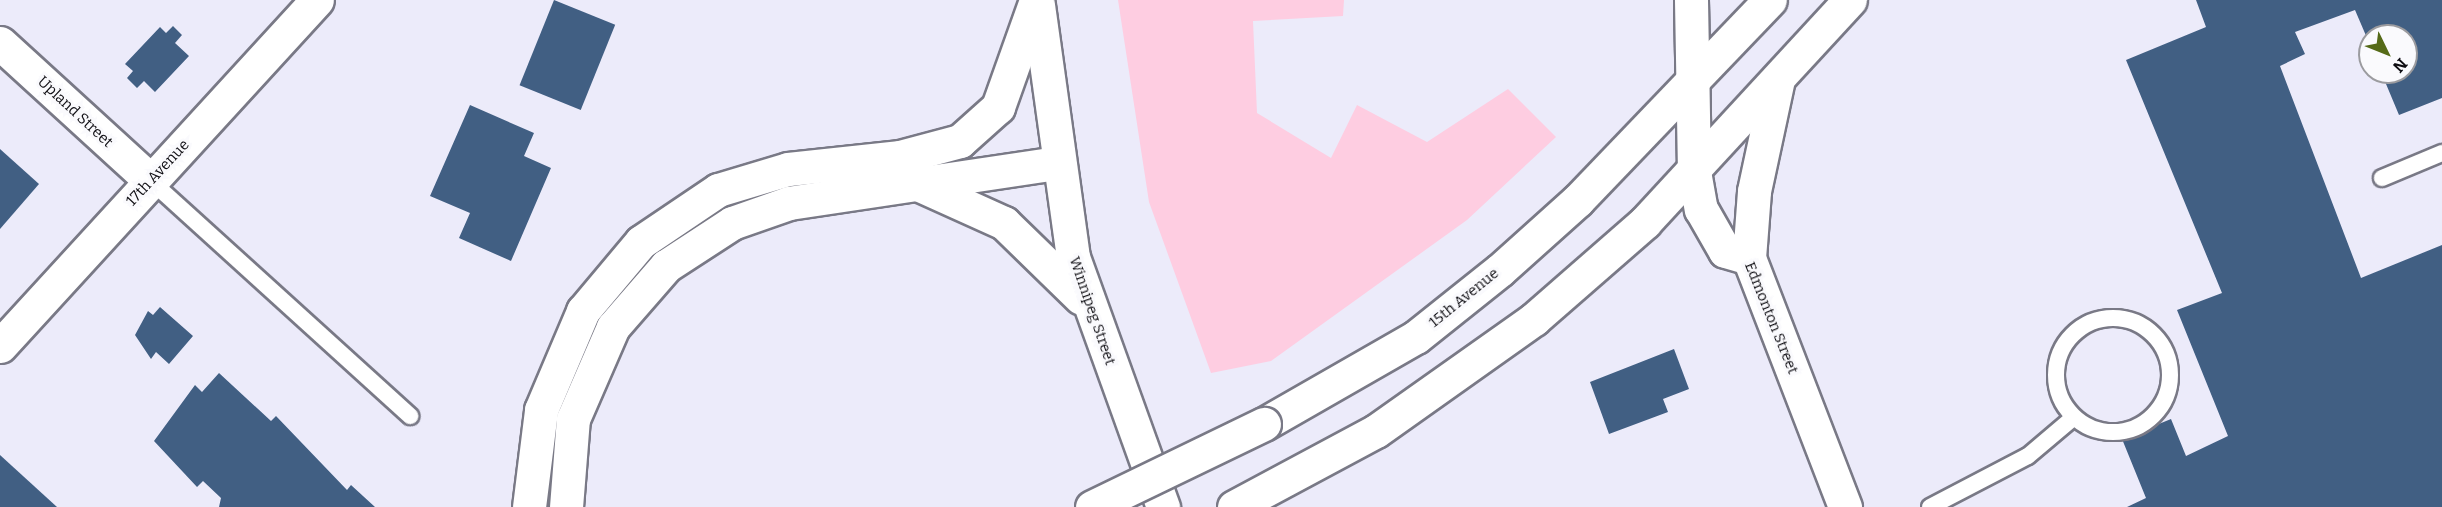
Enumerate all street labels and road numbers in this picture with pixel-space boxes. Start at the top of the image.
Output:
street label: Upland Street [34,73,116,151]
street label: 17th Avenue [123,136,193,210]
street label: Winnipeg Street [1065,254,1119,368]
street label: Edmonton Street [1740,259,1802,377]
street label: 15th Avenue [1426,264,1502,332]

